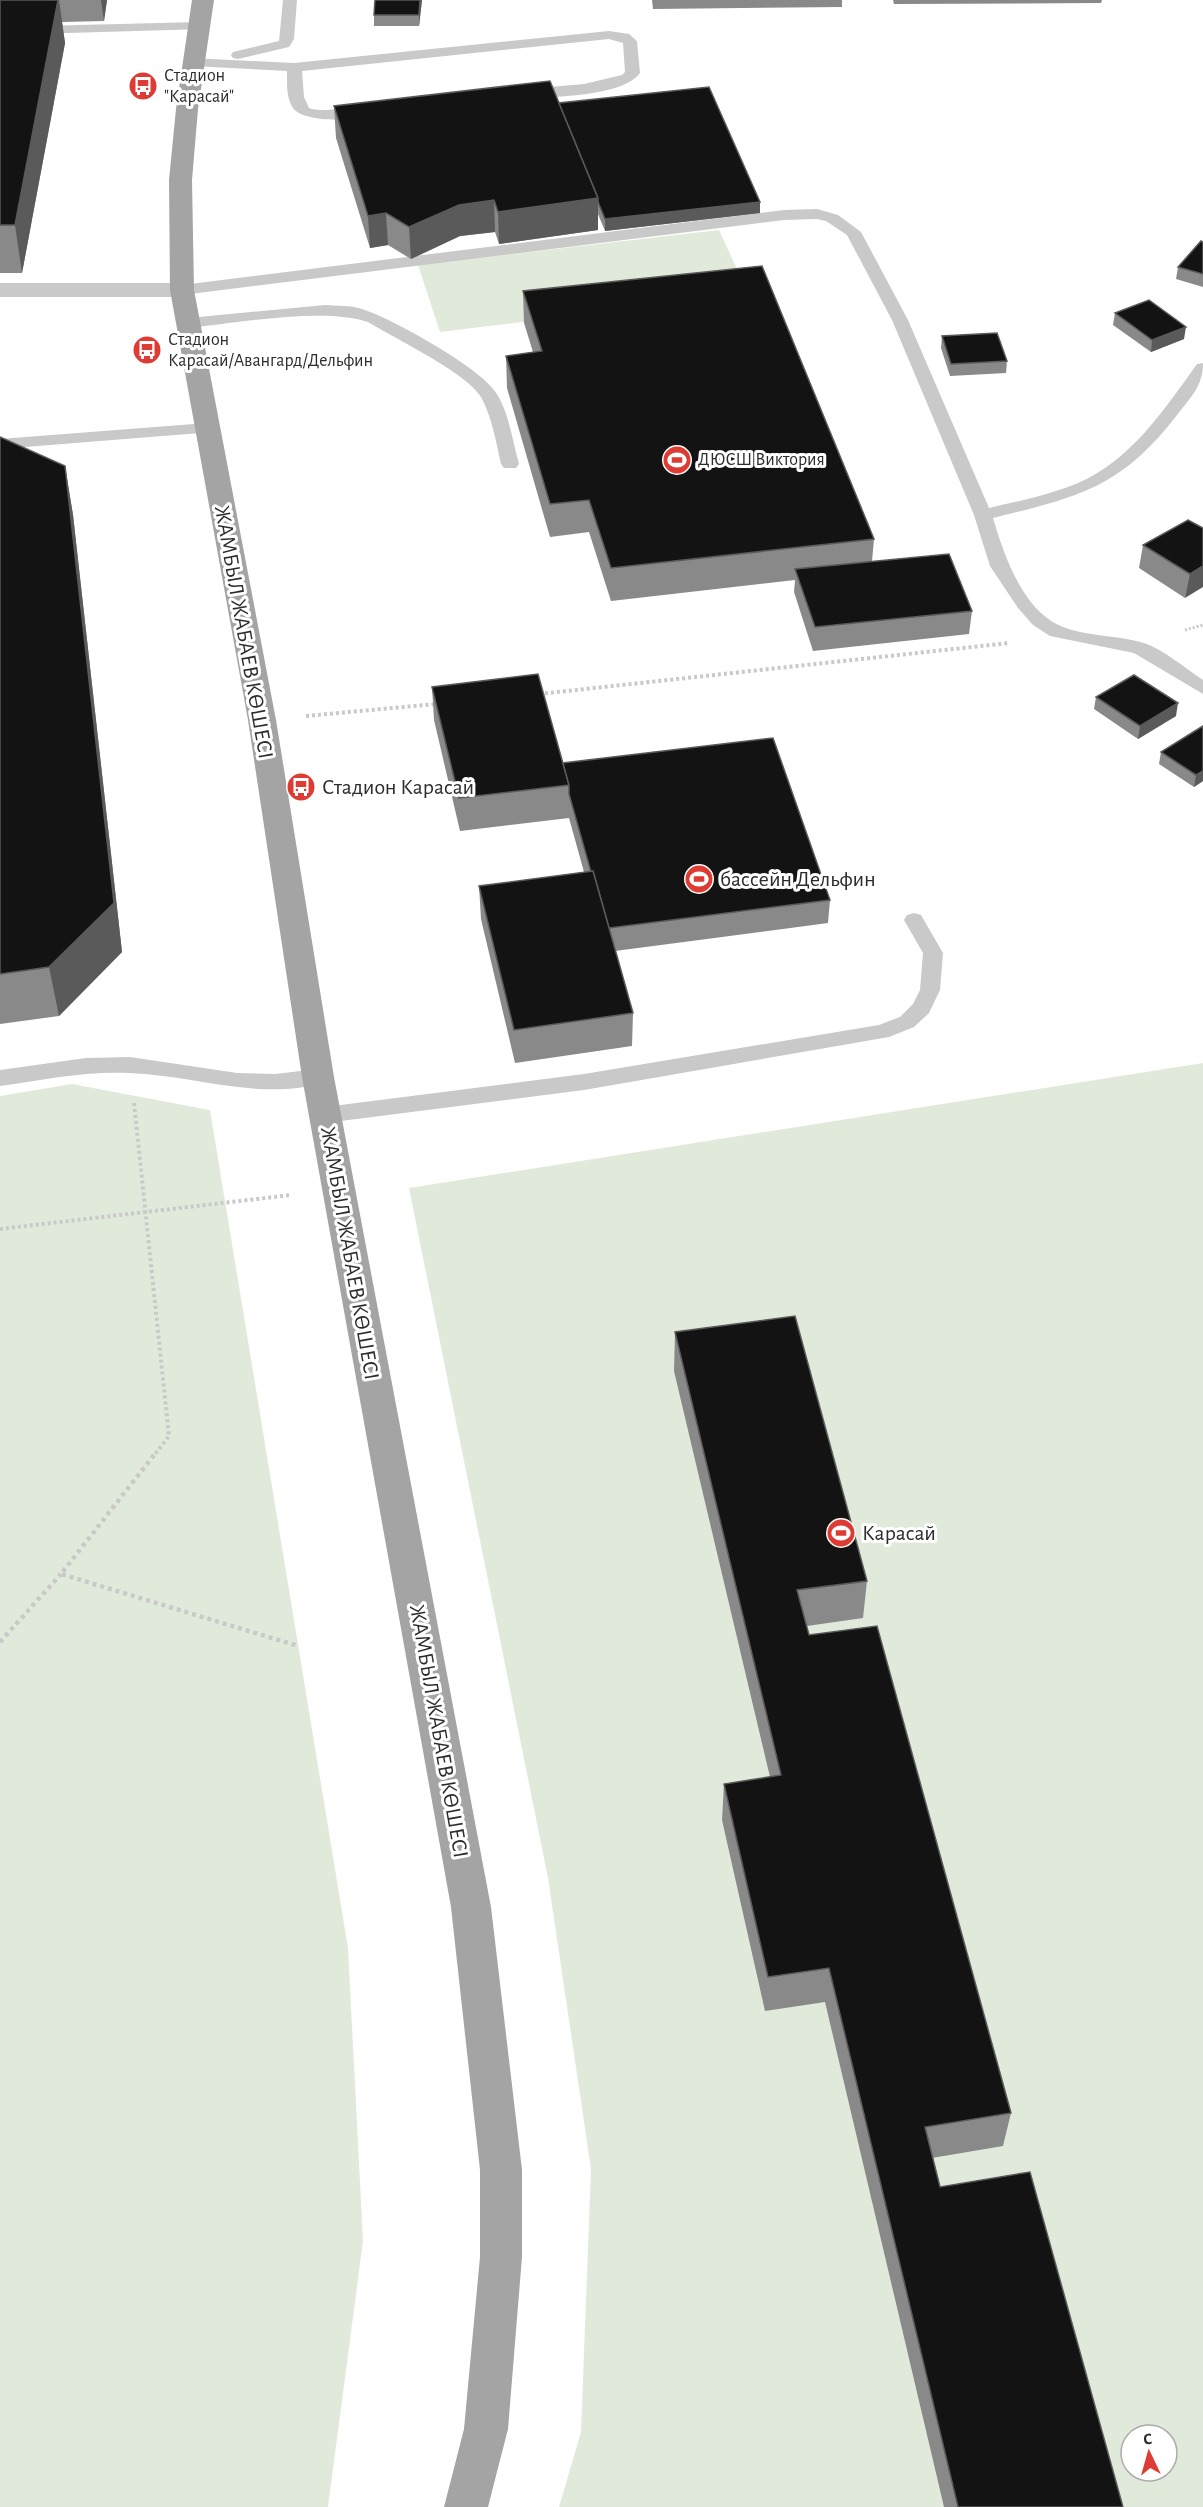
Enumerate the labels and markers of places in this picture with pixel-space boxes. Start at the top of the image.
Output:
place label: Стадион "Карасай" [164,67,234,106]
bus stop icon: Стадион "Карасай" [127,70,159,102]
place label: Стадион Карасай/Авангард/Дельфин [168,331,373,370]
bus stop icon: Стадион Карасай/Авангард/Дельфин [131,334,163,366]
sports icon: ДЮСШ Виктория [661,444,693,476]
place label: ДЮСШ Виктория [698,451,825,469]
bus stop icon: Стадион Карасай [285,771,317,803]
place label: Стадион Карасай [322,776,474,798]
sports icon: бассейн Дельфин [683,863,715,895]
place label: бассейн Дельфин [720,868,876,890]
sports icon: Карасай [825,1517,857,1549]
place label: Карасай [862,1522,936,1544]

